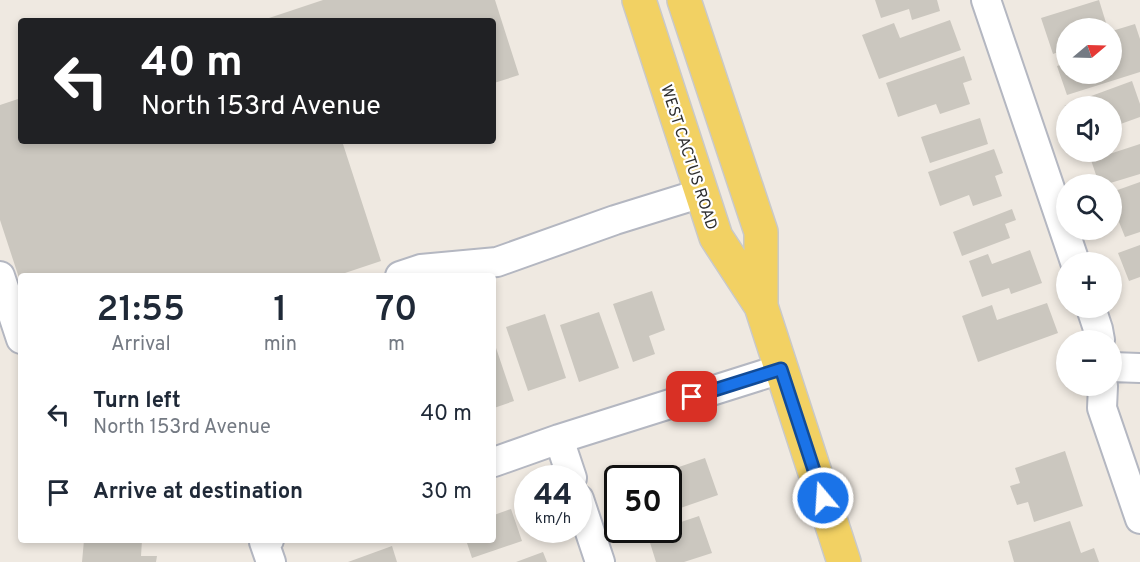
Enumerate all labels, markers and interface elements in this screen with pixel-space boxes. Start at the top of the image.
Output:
north arrow [1056,18,1122,84]
map controls [1056,18,1122,396]
text: 40 m [141,38,243,91]
icon: left [42,42,120,120]
street label: WEST CACTUS ROAD [655,82,721,233]
text: North 153rd Avenue [141,90,381,124]
button: sound [1056,96,1122,162]
button: search [1056,174,1122,240]
button: + [1056,252,1122,318]
text: 21:55 [96,288,185,334]
text: 1 [273,288,287,334]
text: 70 [375,288,418,334]
button: − [1056,330,1122,396]
text: Arrival [111,332,171,358]
text: min [264,332,297,358]
text: m [388,332,405,358]
pin [666,371,717,422]
icon: arrive [675,380,708,413]
text: Turn left [93,388,181,415]
icon: left [42,398,75,431]
text: 40 m [420,401,472,428]
text: North 153rd Avenue [93,415,271,441]
speed limit sign: 50 [604,465,682,543]
position arrow [791,466,855,530]
icon: arrive [42,476,75,509]
text: 44 [534,478,572,515]
text: Arrive at destination [93,479,303,506]
text: 30 m [421,479,472,506]
text: km/h [535,510,571,529]

